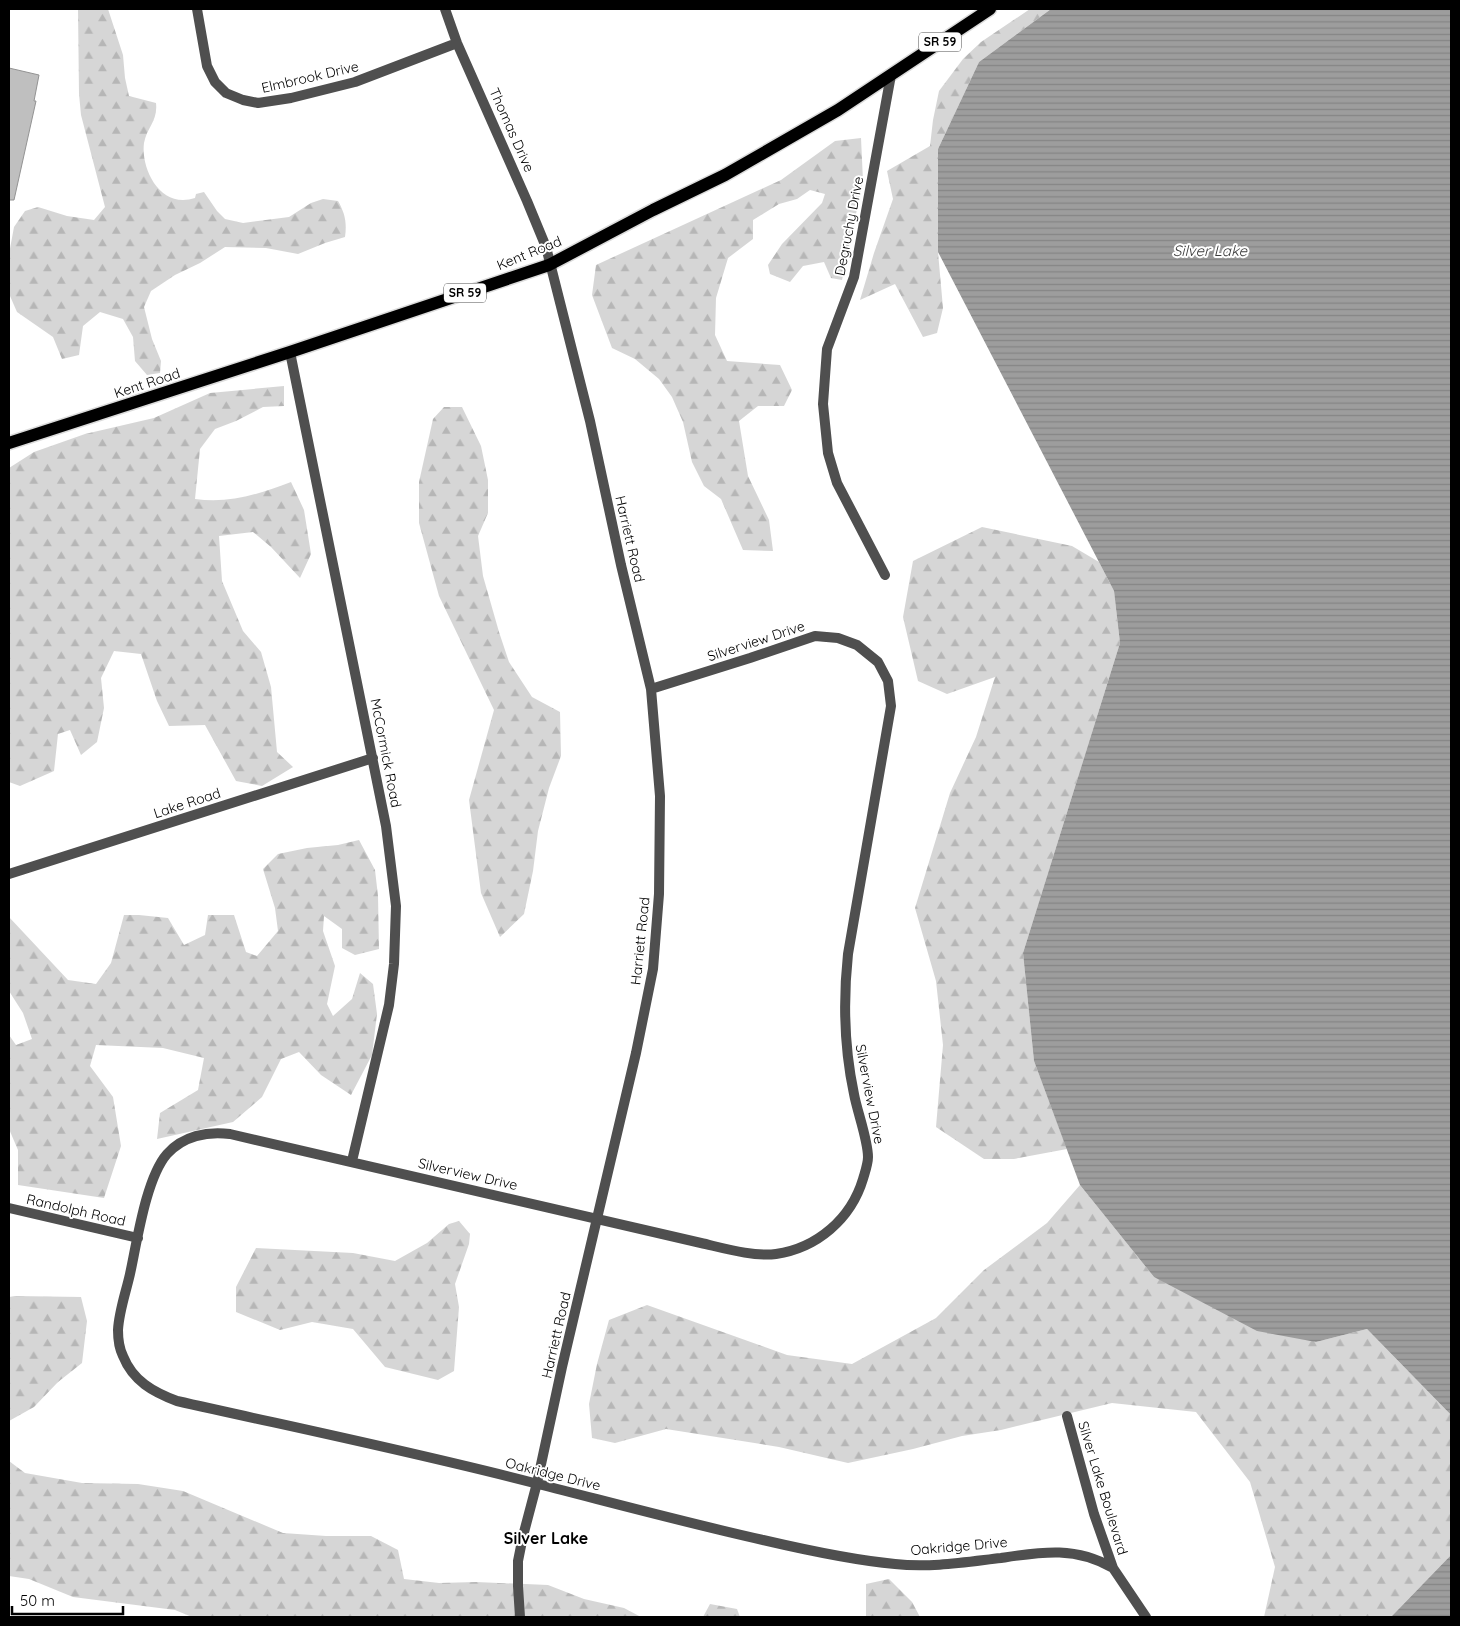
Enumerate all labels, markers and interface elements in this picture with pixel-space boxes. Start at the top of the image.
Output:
road number: SR 59 [919,32,961,52]
street label: Elmbrook Drive [260,57,361,97]
street label: Thomas Drive [485,85,539,175]
street label: Degruchy Drive [831,175,867,277]
street label: Kent Road [494,232,564,274]
water label: Silver Lake [1173,241,1248,260]
road number: SR 59 [444,284,486,302]
street label: Kent Road [112,364,182,402]
street label: Harriett Road [611,494,649,584]
street label: Silverview Drive [705,617,807,665]
street label: McCormick Road [367,697,405,809]
street label: Lake Road [151,784,223,822]
street label: Harriett Road [626,896,654,986]
street label: Silverview Drive [851,1042,889,1146]
street label: Silverview Drive [417,1154,520,1194]
street label: Randolph Road [25,1190,127,1230]
street label: Harriett Road [537,1290,575,1380]
street label: Silver Lake Boulevard [1074,1419,1132,1557]
street label: Oakridge Drive [504,1453,603,1495]
district label: Silver Lake [504,1528,588,1548]
street label: Oakridge Drive [910,1533,1008,1559]
scale bar [12,1584,124,1616]
text: 50 m [20,1591,55,1610]

